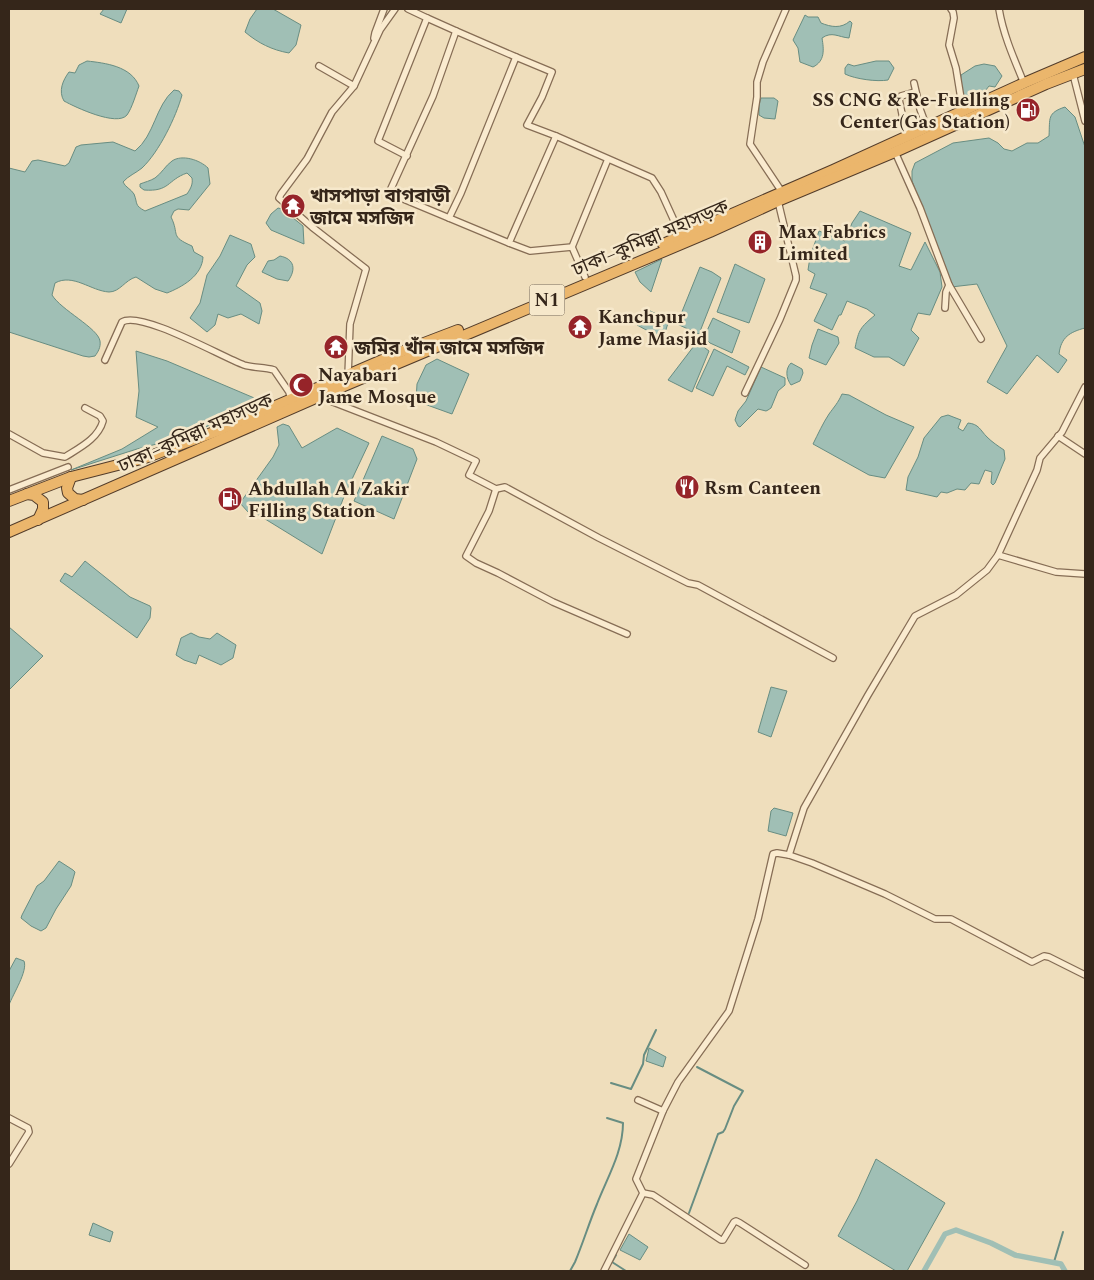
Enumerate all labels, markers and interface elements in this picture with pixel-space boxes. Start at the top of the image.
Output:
place label: SS CNG & Re-Fuelling Center(Gas Station) [812,86,1010,137]
fuel station icon: SS CNG & Re-Fuelling Center(Gas Station) [1015,97,1041,123]
place label: খাসপাড়া বাগবাড়ী জামে মসজিদ [309,182,451,233]
street label: ঢাকা–কুমিল্লা মহাসড়ক [567,192,734,285]
temple icon: খাসপাড়া বাগবাড়ী জামে মসজিদ [280,193,306,219]
place label: Max Fabrics Limited [778,218,886,269]
building icon: Max Fabrics Limited [747,229,773,255]
road number: N1 [530,284,564,316]
place label: Kanchpur Jame Masjid [598,303,708,354]
temple icon: Kanchpur Jame Masjid [567,314,593,340]
temple icon: জমির খাঁন জামে মসজিদ [323,334,349,360]
place label: জমির খাঁন জামে মসজিদ [353,334,544,363]
place label: Nayabari Jame Mosque [318,361,436,412]
mosque icon: Nayabari Jame Mosque [288,372,314,398]
street label: ঢাকা–কুমিল্লা মহাসড়ক [112,386,279,481]
restaurant icon: Rsm Canteen [674,474,700,500]
place label: Rsm Canteen [704,474,821,503]
place label: Abdullah Al Zakir Filling Station [248,475,410,526]
fuel station icon: Abdullah Al Zakir Filling Station [217,486,243,512]

